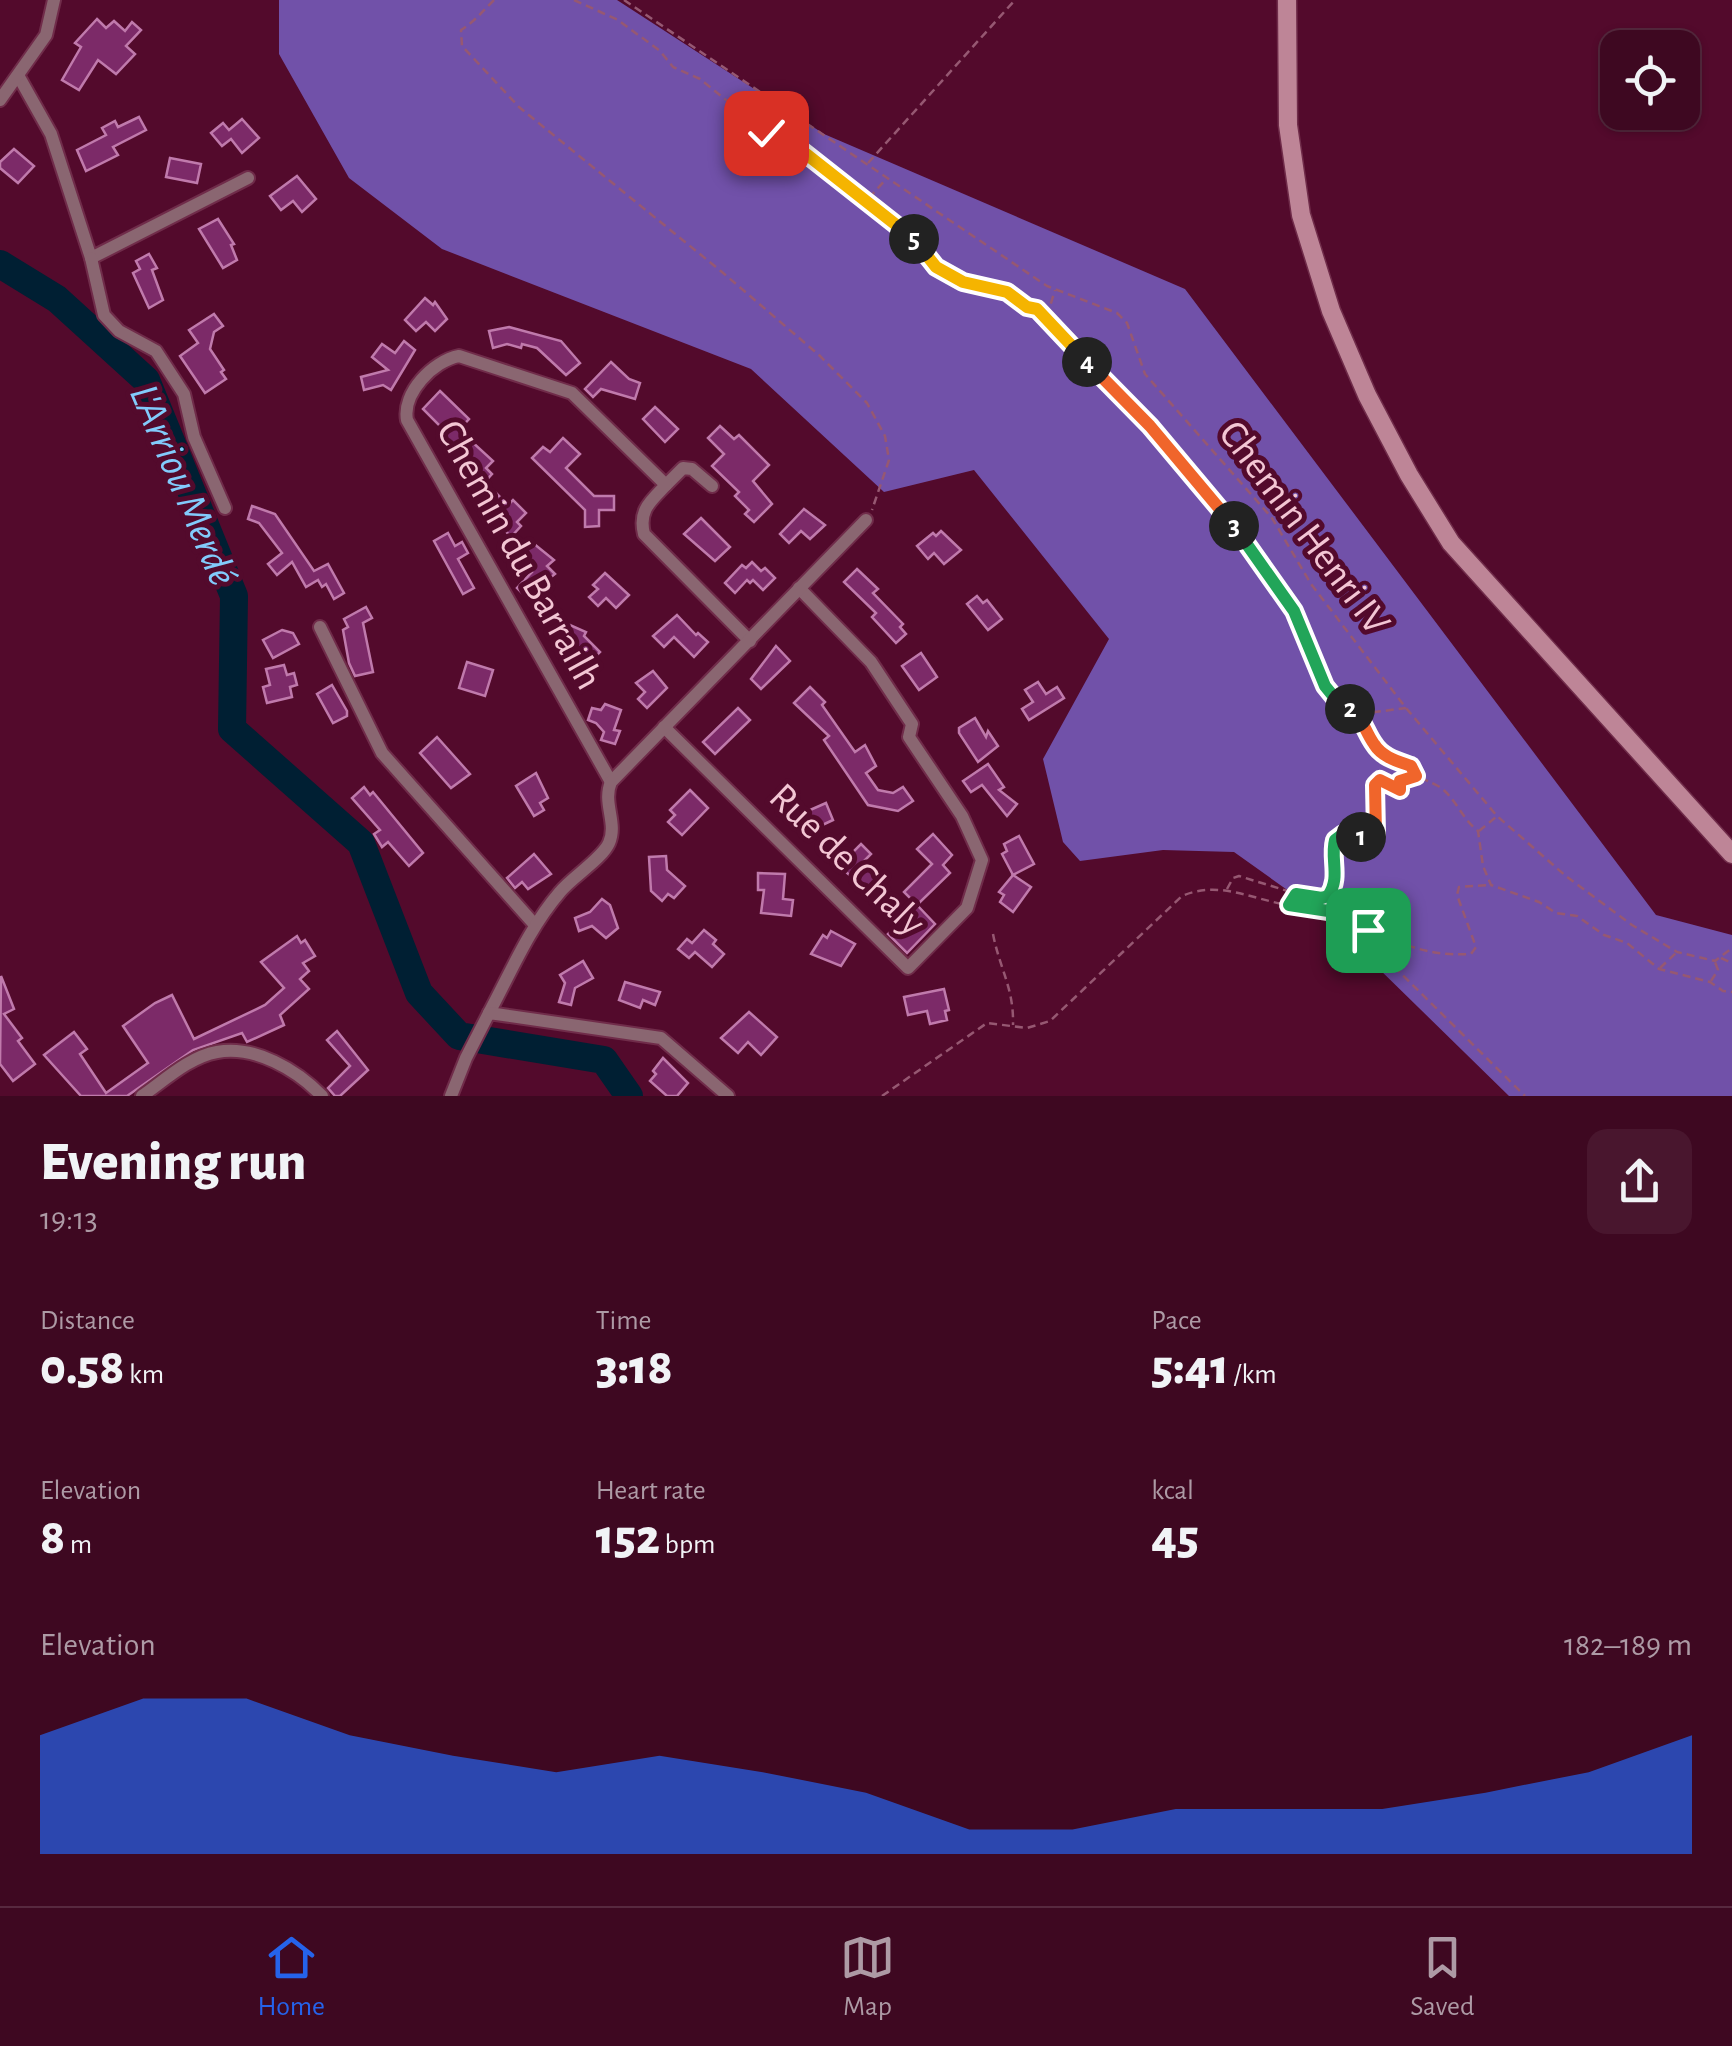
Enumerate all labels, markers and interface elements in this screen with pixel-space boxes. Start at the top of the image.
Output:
map controls [1600,30,1700,130]
button: locate [1600,30,1700,130]
pin [724,91,809,176]
icon: check [739,106,794,161]
pin: 5 [889,214,939,264]
text: 5 [908,225,920,253]
pin: 4 [1062,337,1112,387]
text: 4 [1080,348,1094,376]
water label: L'Arriou Merdé [122,378,244,592]
street label: Chemin du Barrailh [429,414,609,696]
street label: Chemin Henri IV [1211,414,1397,643]
pin: 3 [1209,501,1259,551]
text: 3 [1228,512,1240,540]
pin: 2 [1325,684,1375,734]
text: 2 [1343,695,1357,723]
street label: Rue de Chaly [761,776,933,944]
pin: 1 [1336,812,1386,862]
text: 1 [1356,823,1366,851]
pin [1326,888,1411,973]
icon: arrive [1341,903,1396,958]
button: share [1587,1129,1692,1234]
text: Evening run [40,1135,306,1190]
text: 19:13 [40,1203,98,1235]
text: Distance [40,1307,135,1335]
text: Time [596,1307,651,1335]
text: Pace [1151,1307,1202,1335]
text: 0.58 [40,1343,124,1393]
text: 3:18 [596,1343,673,1393]
text: 5:41 [1151,1343,1229,1393]
text: km [124,1361,164,1389]
text: /km [1229,1361,1277,1389]
text: Elevation [40,1477,141,1505]
text: Heart rate [596,1477,706,1505]
text: kcal [1151,1477,1194,1505]
text: 8 [40,1513,65,1563]
text: 152 [596,1513,660,1563]
text: 45 [1151,1513,1199,1563]
text: m [65,1531,92,1559]
text: bpm [660,1531,715,1559]
text: Elevation [40,1629,156,1661]
text: 182–189 m [1564,1629,1692,1661]
tab: Home [258,1930,325,2024]
tab: Map [840,1930,895,2024]
tab: Saved [1410,1930,1474,2024]

